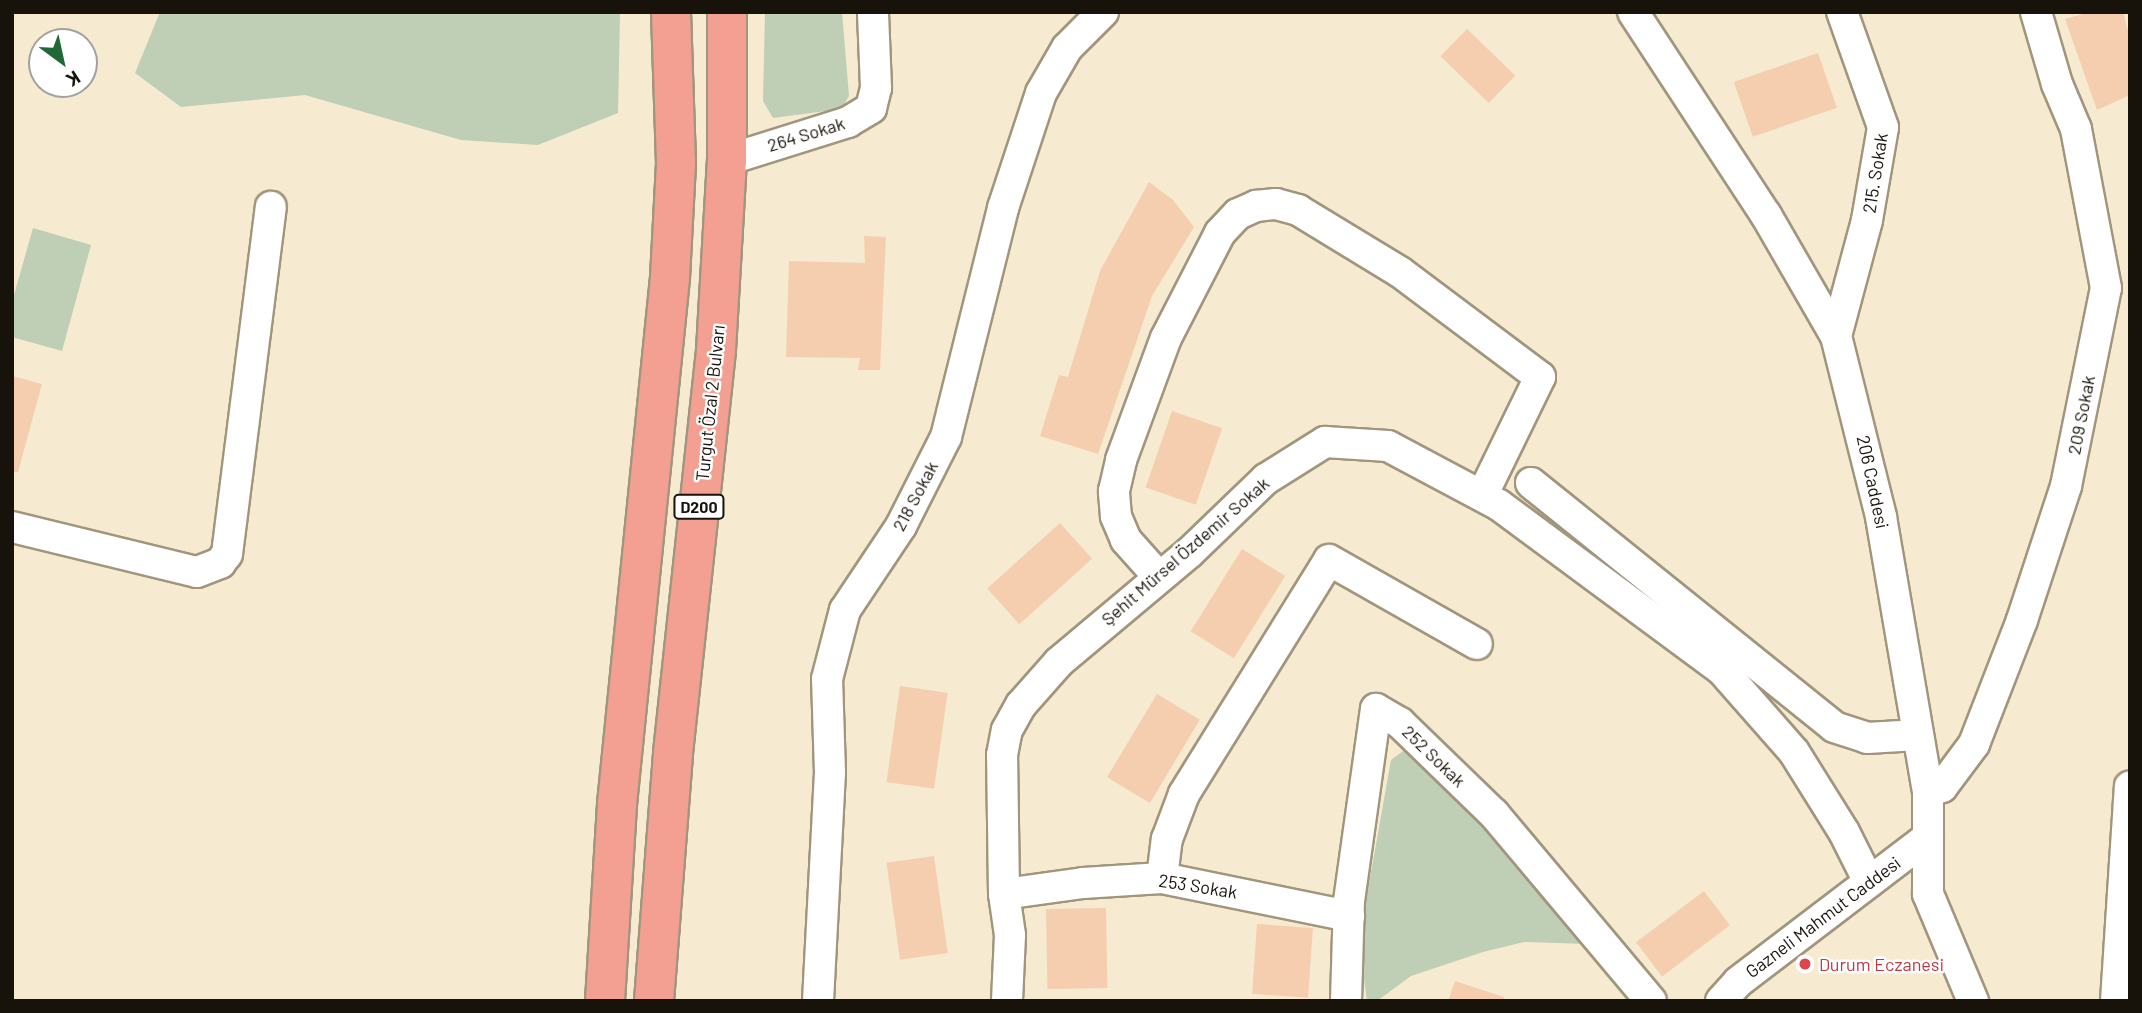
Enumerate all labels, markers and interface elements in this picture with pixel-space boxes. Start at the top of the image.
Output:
north arrow [28,28,98,98]
text: K [62,66,85,92]
street label: 264 Sokak [765,112,847,156]
street label: 215. Sokak [1858,131,1892,215]
street label: Turgut Özal 2 Bulvarı [691,324,729,482]
street label: 209 Sokak [2063,374,2099,456]
street label: 206 Caddesi [1853,433,1893,531]
street label: 218 Sokak [888,457,942,535]
street label: Şehit Mürsel Özdemir Sokak [1097,472,1273,630]
road number: D200 [673,494,725,520]
street label: 252 Sokak [1398,721,1470,791]
street label: Gazneli Mahmut Caddesi [1741,852,1905,982]
street label: 253 Sokak [1157,869,1239,903]
place label: Durum Eczanesi [1819,953,1944,975]
marker: Durum Eczanesi [1797,956,1813,972]

